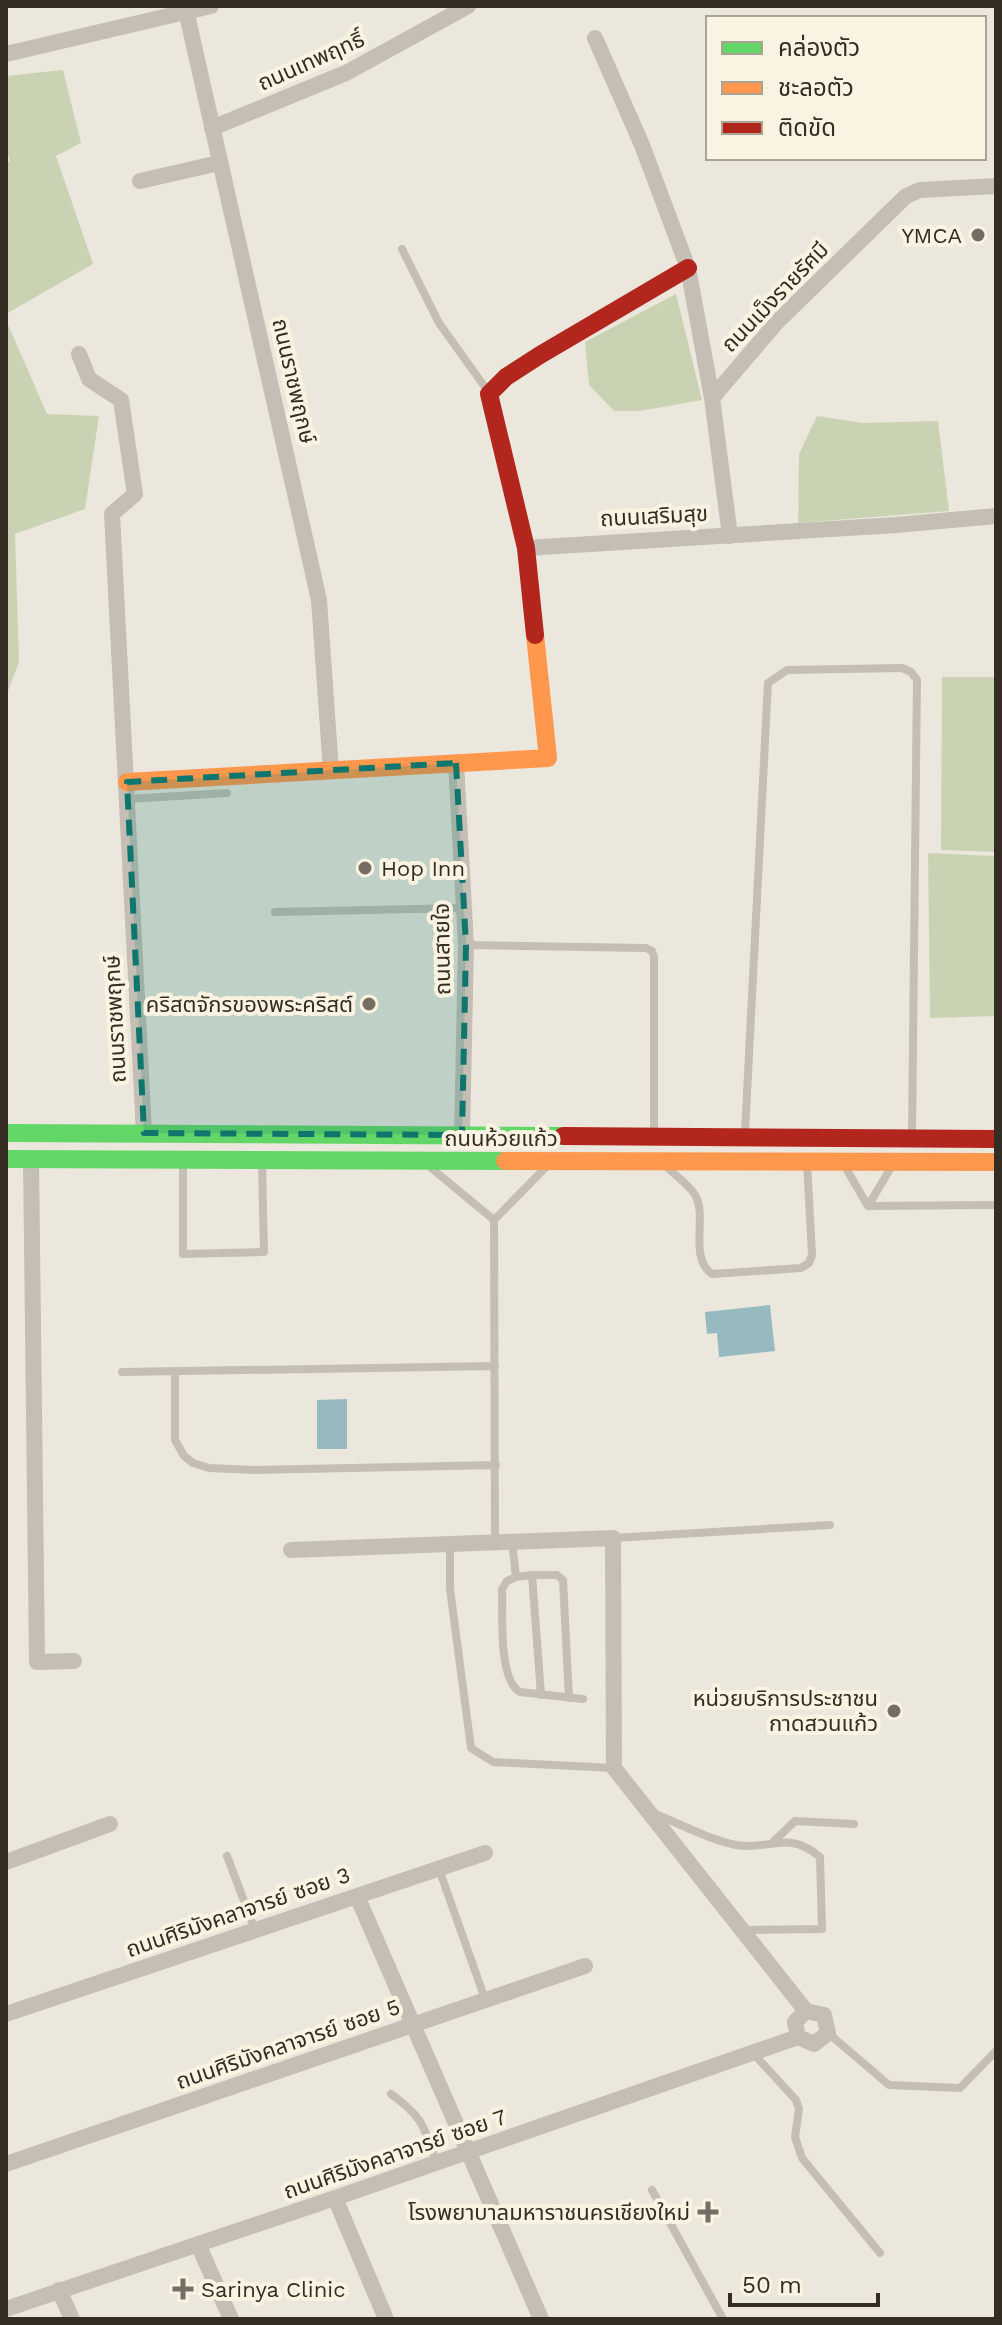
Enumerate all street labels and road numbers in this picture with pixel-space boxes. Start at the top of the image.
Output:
street label: ถนนเทพฤทธิ์ [254,26,368,96]
street label: ถนนเม็งรายรัศมี [716,237,834,357]
street label: ถนนราชพฤกษ์ [267,316,321,446]
street label: ถนนเสริมสุข [599,501,709,532]
street label: ถนนสายใจ [429,903,455,995]
street label: ถนนราชพฤกษ์ [99,955,131,1083]
street label: ถนนห้วยแก้ว [444,1126,558,1151]
street label: ถนนศิริมังคลาจารย์ ซอย 3 [123,1862,353,1962]
street label: ถนนศิริมังคลาจารย์ ซอย 5 [173,1994,403,2094]
street label: ถนนศิริมังคลาจารย์ ซอย 7 [280,2104,510,2204]

